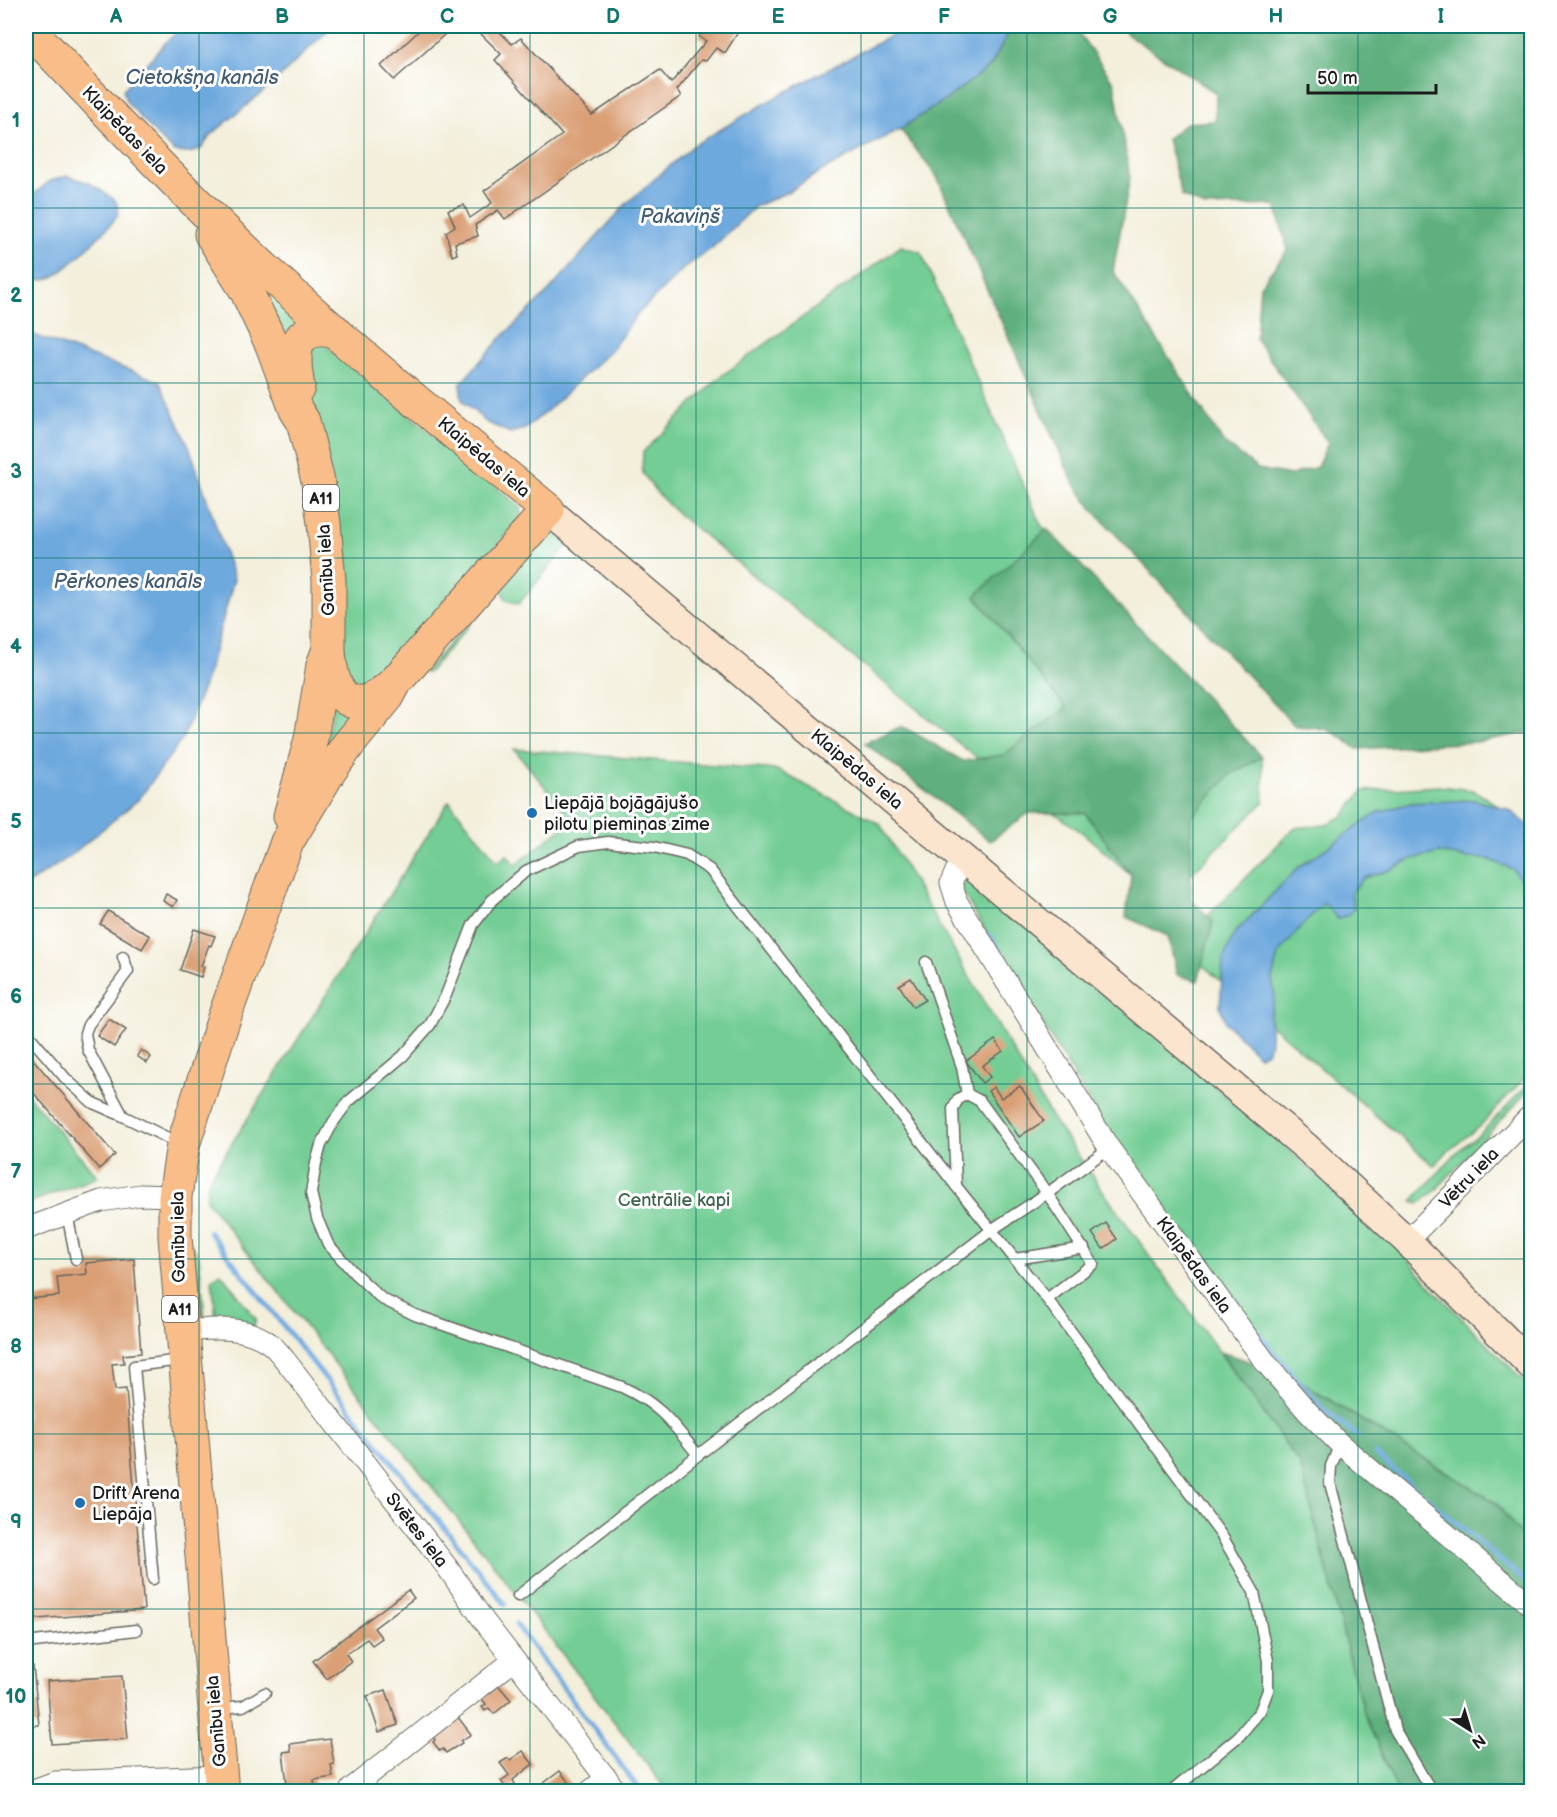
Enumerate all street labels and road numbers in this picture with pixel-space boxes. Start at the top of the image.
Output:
street label: Klaipēdas iela [77,82,172,179]
street label: Klaipēdas iela [433,413,534,502]
road number: A11 [303,485,339,511]
street label: Ganību iela [314,524,339,616]
street label: Klaipēdas iela [806,725,907,814]
street label: Vētru iela [1435,1144,1503,1213]
street label: Ganību iela [167,1191,190,1283]
street label: Klaipēdas iela [1152,1213,1236,1318]
road number: A11 [162,1296,198,1322]
street label: Svētes iela [381,1489,452,1572]
street label: Ganību iela [202,1674,231,1768]

